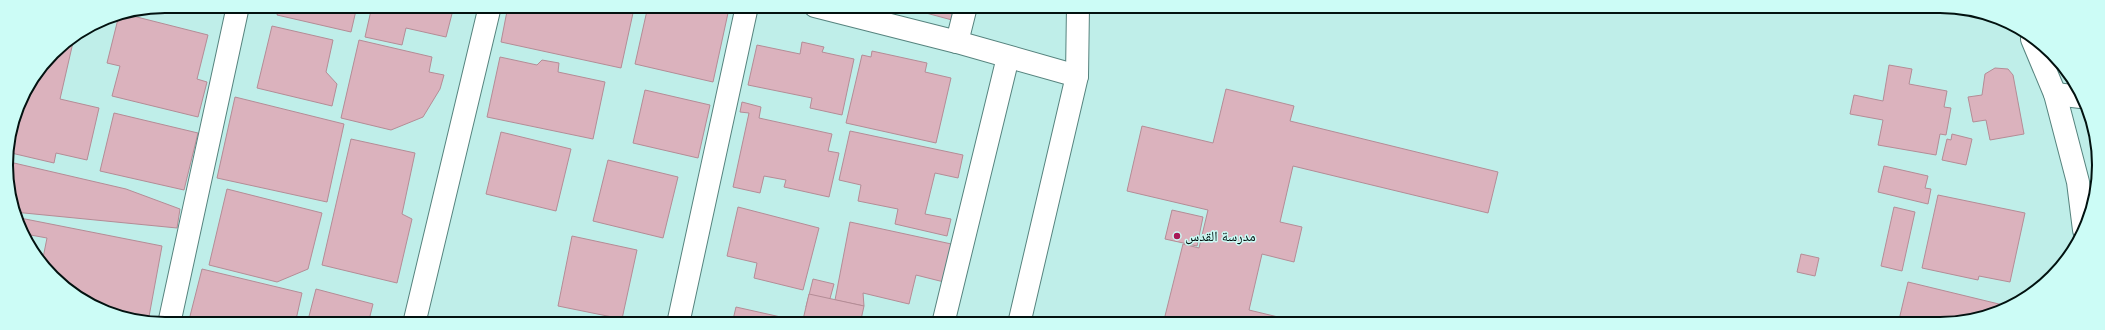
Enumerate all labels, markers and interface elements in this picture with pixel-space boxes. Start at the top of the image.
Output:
place label: مدرسة القدس [1185,226,1256,246]
marker: مدرسة القدس [1172,231,1182,241]

